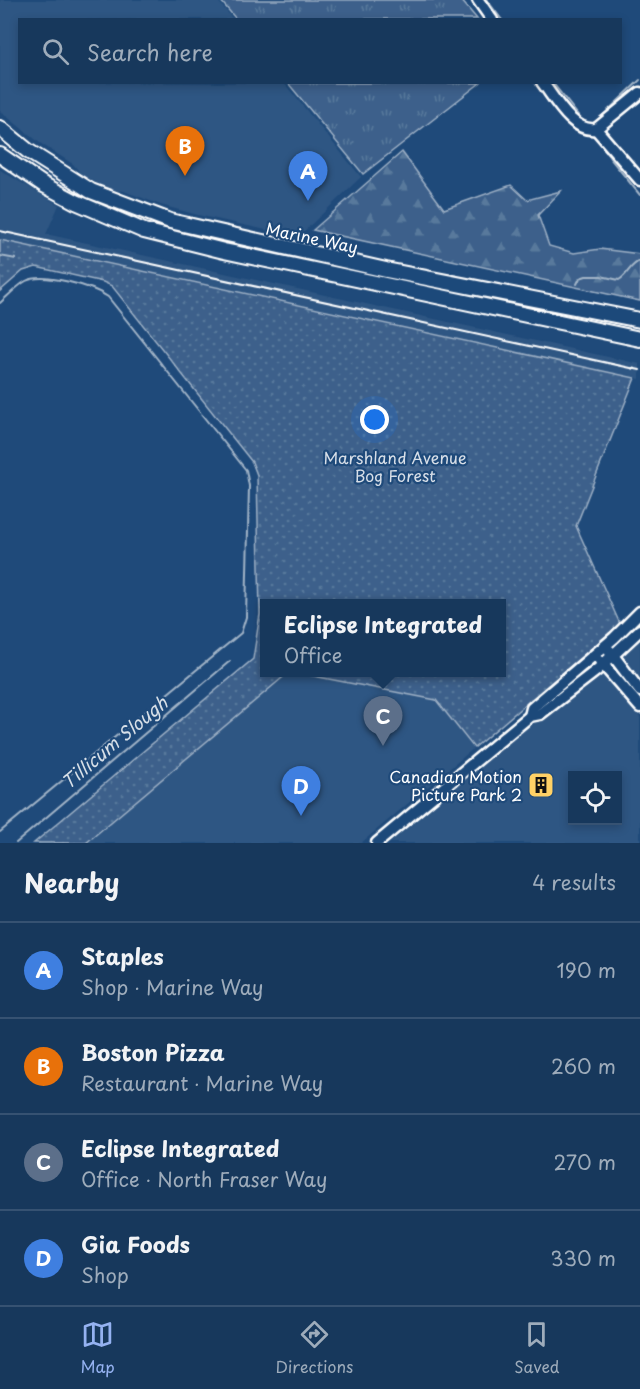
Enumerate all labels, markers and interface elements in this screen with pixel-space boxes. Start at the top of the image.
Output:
search box [18,18,622,84]
icon: search [39,35,72,68]
text: Search here [87,35,213,68]
pin: B [166,126,204,176]
pin: A [288,152,328,201]
street label: Marine Way [264,216,360,258]
your location [360,405,389,434]
park label: Marshland Avenue Bog Forest [323,445,467,487]
popup [260,599,506,677]
text: Eclipse Integrated [284,607,482,640]
text: Office [284,640,342,670]
water label: Tillicum Slough [55,689,173,795]
pin: C [364,696,403,746]
place label: Canadian Motion Picture Park 2 [389,764,522,806]
pin: D [282,766,320,816]
building icon: Canadian Motion Picture Park 2 [526,770,556,800]
map controls [568,771,622,825]
button: locate [568,771,622,825]
text: Nearby [24,863,119,902]
text: 4 results [532,867,616,897]
text: Staples [81,939,164,972]
text: A [36,955,51,985]
text: 190 m [557,955,616,985]
text: Shop · Marine Way [81,972,264,1002]
text: Boston Pizza [81,1035,225,1068]
text: B [37,1051,50,1081]
text: 260 m [551,1051,616,1081]
text: Restaurant · Marine Way [81,1068,323,1098]
text: Eclipse Integrated [81,1131,279,1164]
text: C [36,1147,51,1177]
text: 270 m [553,1147,616,1177]
text: Office · North Fraser Way [81,1164,327,1194]
text: Gia Foods [81,1227,190,1260]
text: D [36,1243,51,1273]
text: 330 m [550,1243,616,1273]
text: Shop [81,1260,129,1290]
tab: Map [80,1318,115,1378]
tab: Directions [275,1318,353,1378]
tab: Saved [514,1318,560,1378]

